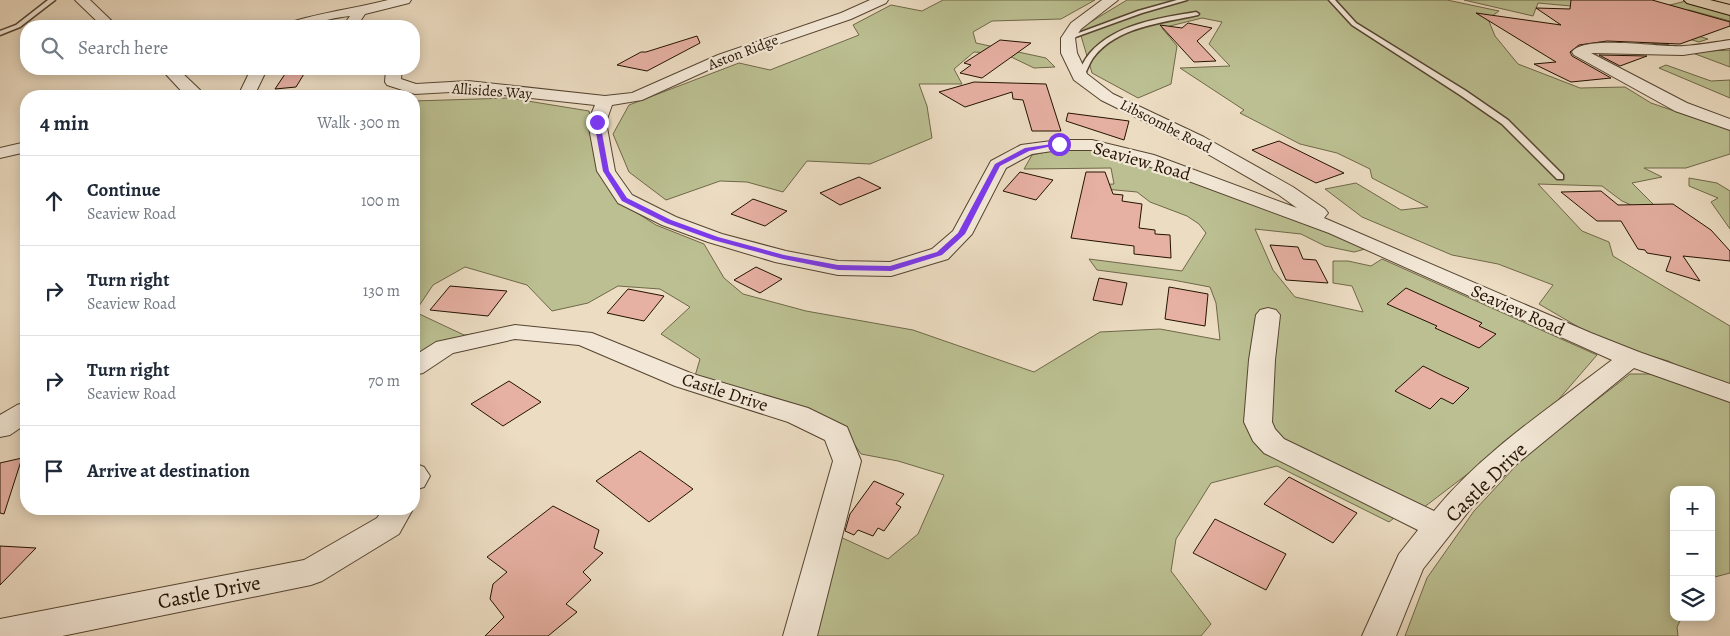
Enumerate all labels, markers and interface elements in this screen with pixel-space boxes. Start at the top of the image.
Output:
search box [20,20,420,75]
street label: Aston Ridge [704,29,781,75]
icon: search [38,34,66,62]
text: Search here [78,35,168,61]
street label: Allisides Way [450,78,533,104]
street label: Libscombe Road [1117,94,1216,158]
text: 4 min [40,109,89,137]
route end [586,111,609,134]
text: Walk · 300 m [317,112,400,134]
route start [1048,133,1071,156]
street label: Seaview Road [1091,136,1194,186]
text: Continue [87,177,161,203]
icon: ahead [40,187,68,215]
text: 100 m [361,190,400,212]
text: Seaview Road [87,203,176,225]
text: Turn right [87,267,169,293]
icon: right [40,277,68,305]
street label: Seaview Road [1467,279,1569,341]
text: 130 m [363,280,400,302]
text: Seaview Road [87,293,176,315]
text: Turn right [87,357,169,383]
icon: right [40,367,68,395]
street label: Castle Drive [679,367,771,417]
text: 70 m [368,370,400,392]
text: Seaview Road [87,383,176,405]
street label: Castle Drive [1439,436,1533,528]
icon: arrive [40,457,68,485]
text: Arrive at destination [87,458,250,484]
map controls [1670,486,1715,621]
button: + [1670,486,1715,531]
button: − [1670,531,1715,576]
street label: Castle Drive [155,568,263,616]
button: layers [1670,576,1715,621]

